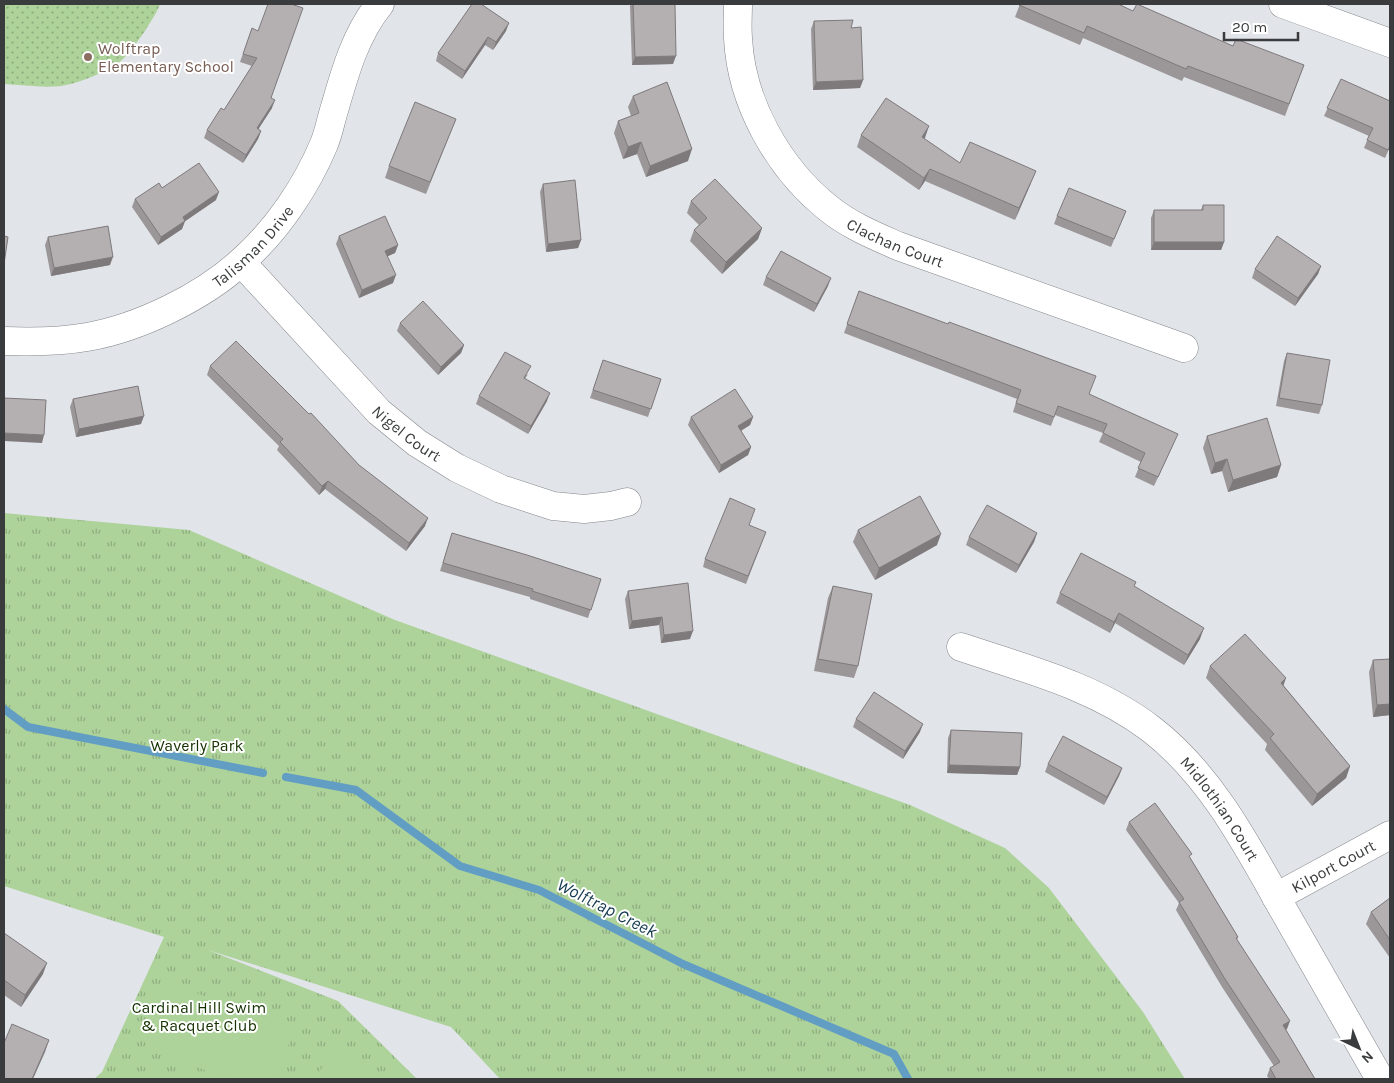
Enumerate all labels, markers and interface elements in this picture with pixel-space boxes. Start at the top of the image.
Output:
scale bar [1224,10,1298,42]
text: 20 m [1232,18,1267,36]
place label: Wolftrap Elementary School [98,39,234,76]
marker: Wolftrap Elementary School [82,51,94,63]
street label: Talisman Drive [209,201,297,291]
street label: Clachan Court [843,214,946,271]
street label: Nigel Court [368,402,445,465]
park label: Waverly Park [151,736,243,755]
street label: Midlothian Court [1177,752,1263,864]
street label: Kilport Court [1288,835,1378,896]
water label: Wolftrap Creek [553,873,662,943]
park label: Cardinal Hill Swim & Racquet Club [132,998,266,1035]
north arrow [1334,1023,1384,1073]
text: N [1358,1047,1377,1067]

